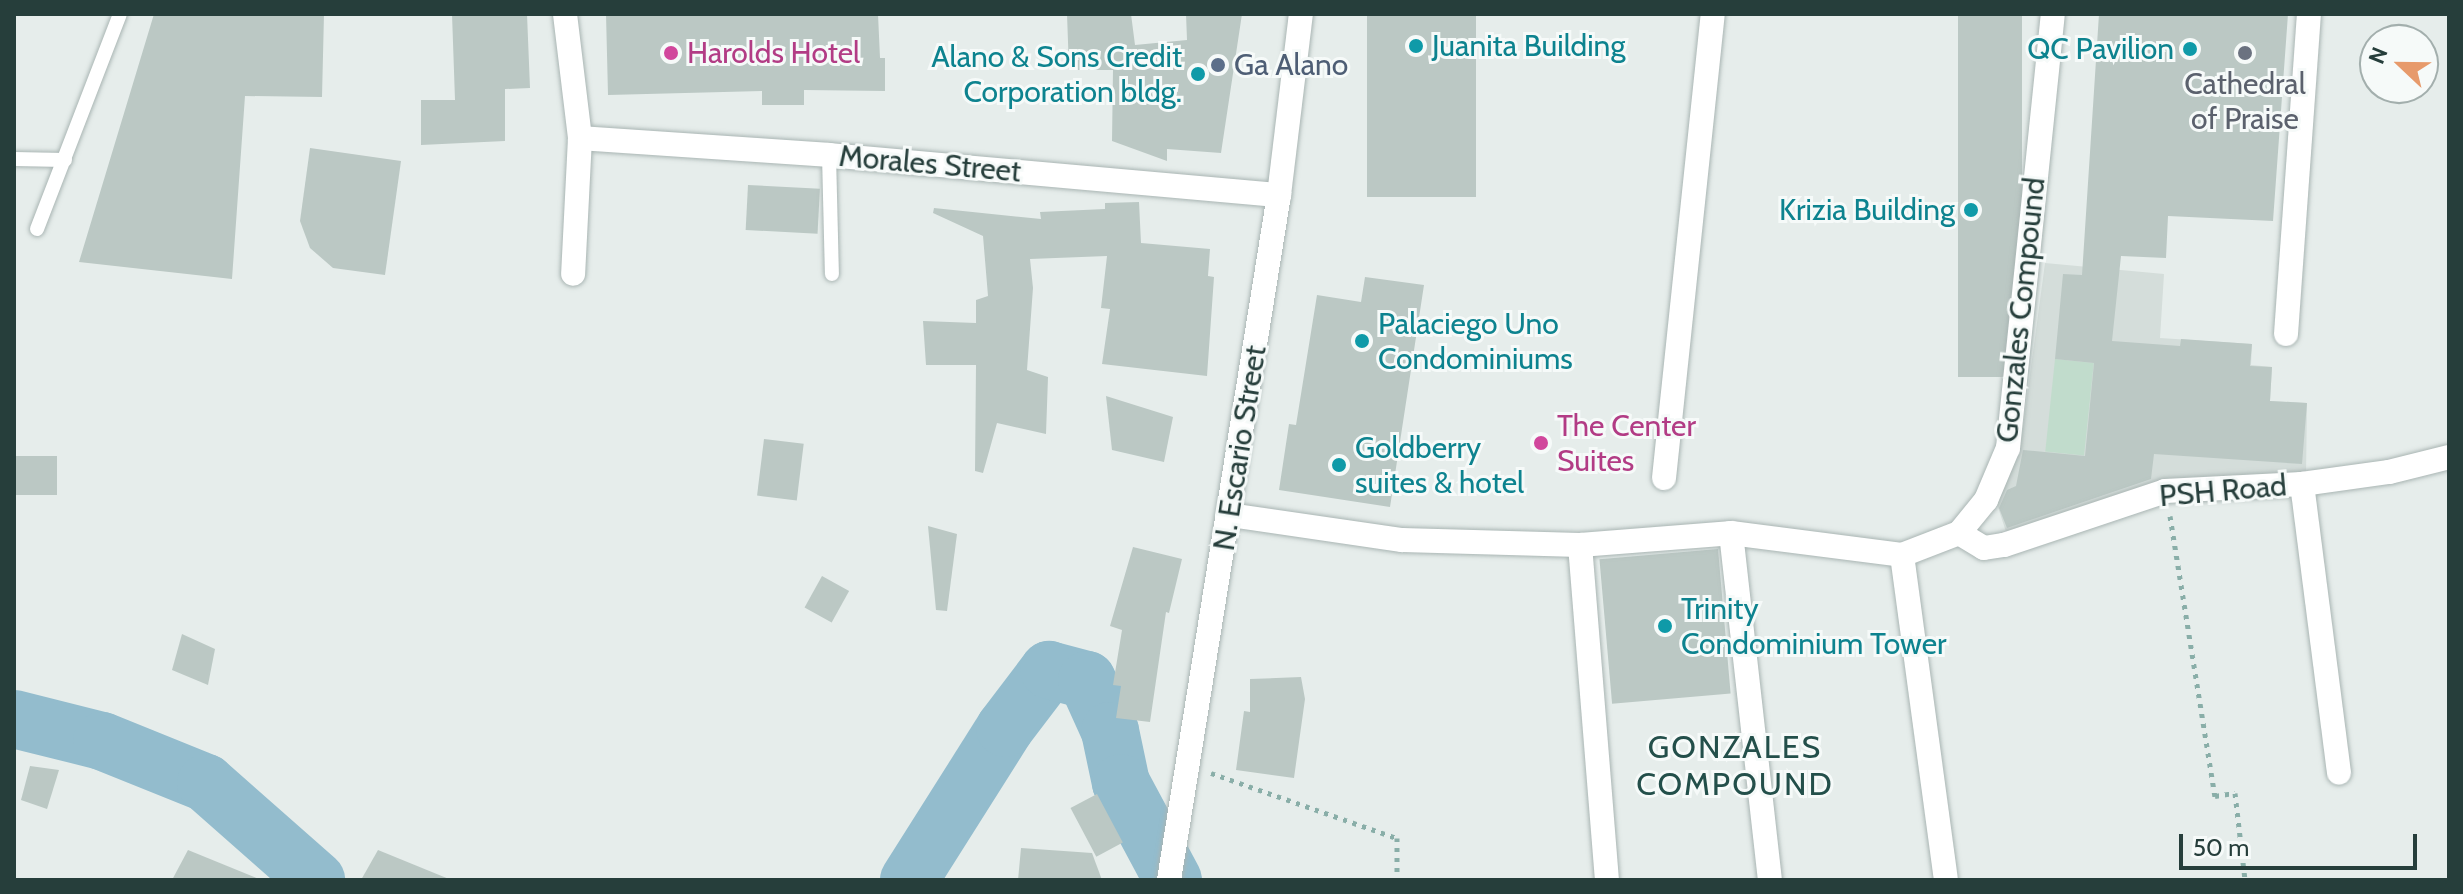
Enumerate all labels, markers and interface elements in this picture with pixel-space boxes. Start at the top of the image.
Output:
north arrow [2359,24,2439,104]
place label: Juanita Building [1432,28,1625,64]
place label: QC Pavilion [2027,31,2174,67]
place label: Harolds Hotel [687,35,860,71]
marker: Juanita Building [1407,37,1425,55]
place label: Alano & Sons Credit Corporation bldg. [931,39,1182,110]
marker: QC Pavilion [2181,40,2199,58]
text: N [2363,43,2394,68]
marker: Harolds Hotel [662,44,680,62]
marker: Cathedral of Praise [2236,44,2254,62]
place label: Ga Alano [1234,47,1348,83]
marker: Ga Alano [1209,56,1227,74]
marker: Alano & Sons Credit Corporation bldg. [1189,65,1207,83]
place label: Cathedral of Praise [2184,66,2306,136]
street label: Morales Street [837,138,1023,190]
street label: Gonzales Compound [1989,176,2053,444]
place label: Krizia Building [1779,192,1955,228]
marker: Krizia Building [1962,201,1980,219]
place label: Palaciego Uno Condominiums [1378,306,1573,376]
marker: Palaciego Uno Condominiums [1353,332,1371,350]
street label: N. Escario Street [1206,343,1274,553]
place label: The Center Suites [1557,408,1696,478]
place label: Goldberry suites & hotel [1355,430,1524,500]
marker: The Center Suites [1532,434,1550,452]
marker: Goldberry suites & hotel [1330,456,1348,474]
street label: PSH Road [2158,468,2288,514]
place label: Trinity Condominium Tower [1681,591,1946,662]
marker: Trinity Condominium Tower [1656,617,1674,635]
district label: GONZALES COMPOUND [1636,729,1834,804]
scale bar [2183,818,2421,868]
text: 50 m [2193,833,2249,862]

